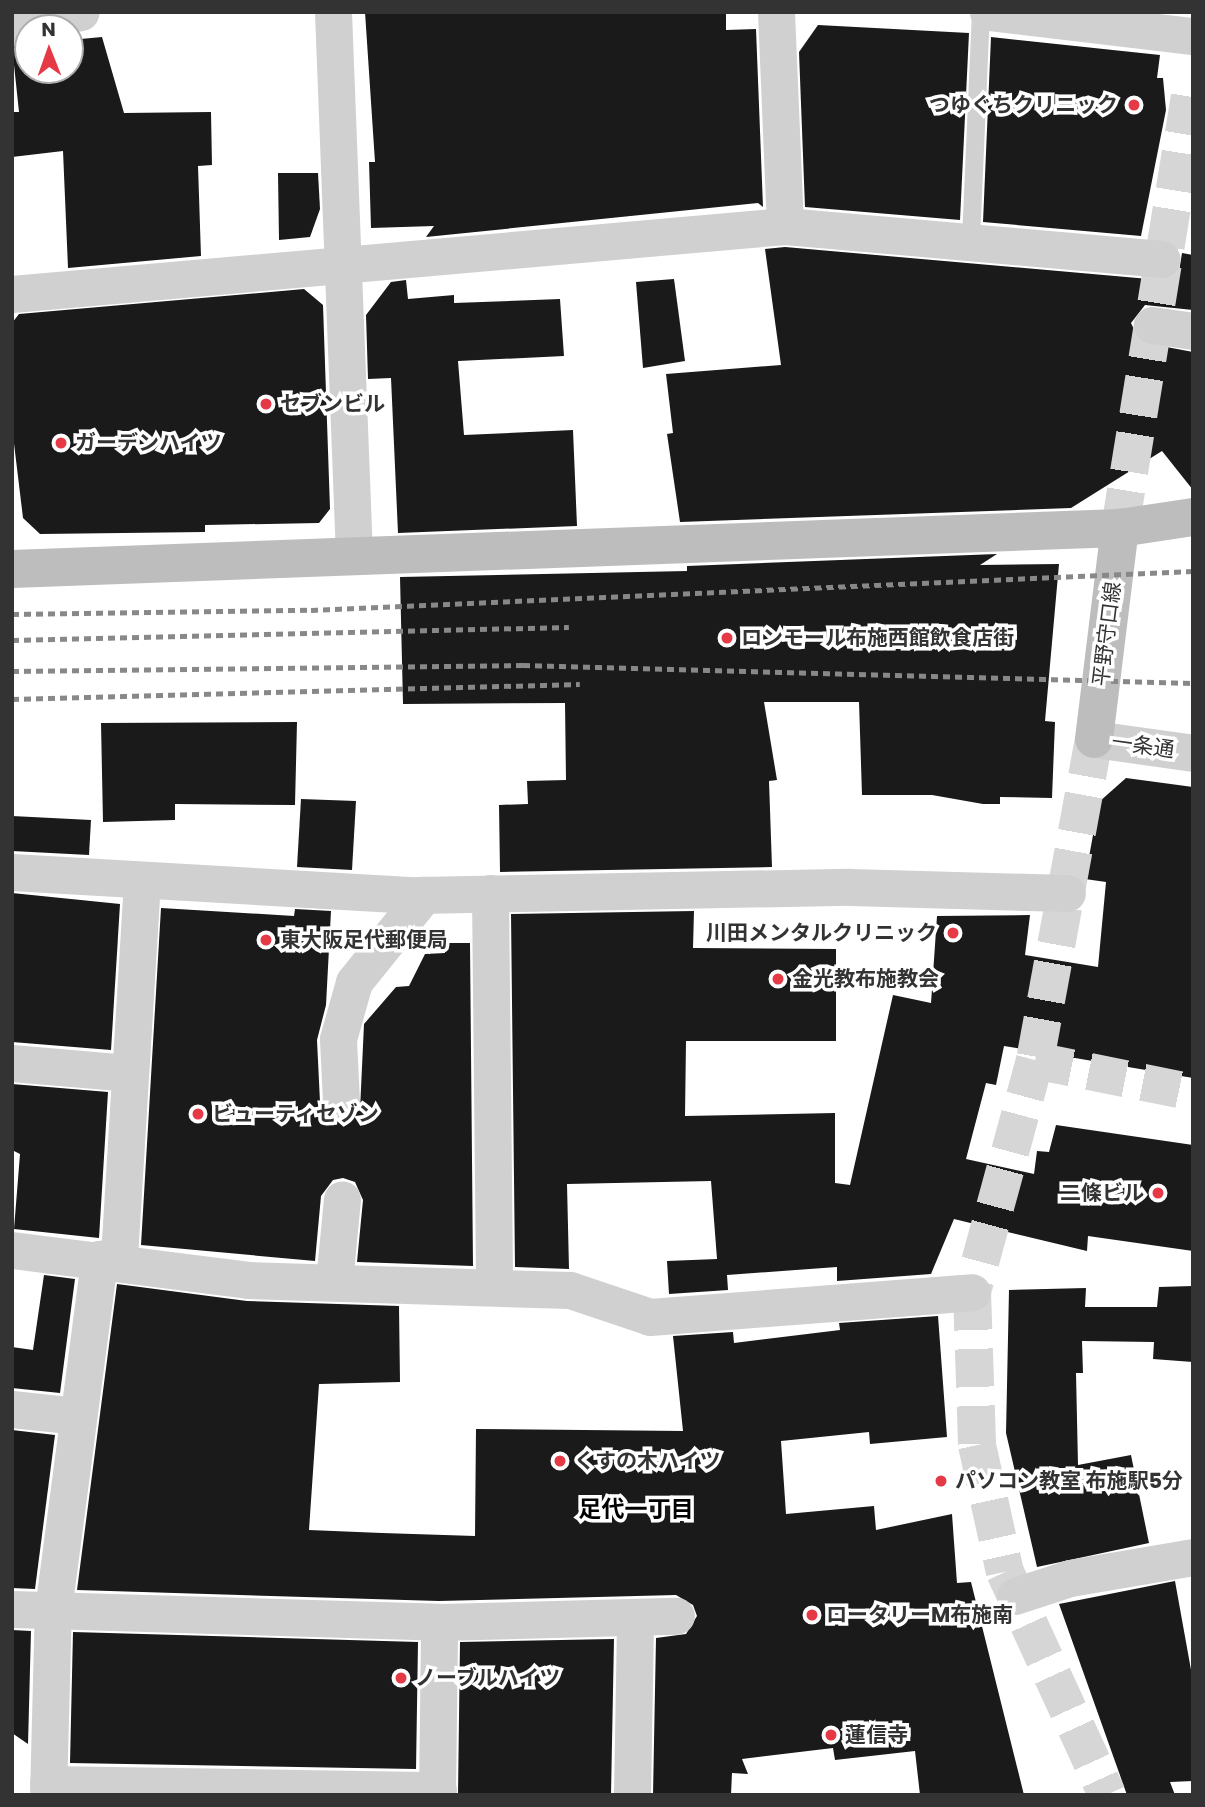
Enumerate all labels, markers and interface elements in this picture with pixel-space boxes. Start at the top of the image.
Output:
north arrow [14,14,84,84]
text: N [41,16,56,43]
place label: つゆぐちクリニック [929,92,1118,118]
marker: つゆぐちクリニック [1124,95,1144,115]
place label: セブンビル [280,391,385,417]
marker: セブンビル [258,396,274,412]
place label: ガーデンハイツ [75,430,222,456]
marker: ガーデンハイツ [53,435,69,451]
street label: 平野守口線 [1088,580,1126,688]
place label: ロンモール布施西館飲食店街 [741,625,1014,651]
marker: ロンモール布施西館飲食店街 [719,630,735,646]
street label: 一条通 [1110,729,1176,763]
place label: 川田メンタルクリニック [706,920,937,946]
marker: 川田メンタルクリニック [943,923,963,943]
place label: 東大阪足代郵便局 [280,927,448,953]
marker: 東大阪足代郵便局 [258,932,274,948]
place label: 金光教布施教会 [792,966,939,992]
marker: 金光教布施教会 [770,971,786,987]
place label: ビューティセゾン [212,1101,380,1127]
marker: ビューティセゾン [190,1106,206,1122]
place label: 二條ビル [1060,1180,1144,1206]
marker: 二條ビル [1150,1185,1166,1201]
place label: くすの木ハイツ [574,1448,721,1474]
marker: くすの木ハイツ [552,1453,568,1469]
place label: パソコン教室 布施駅5分 [955,1468,1183,1494]
marker: パソコン教室 布施駅5分 [933,1473,949,1489]
district label: 足代一丁目 [579,1495,693,1523]
place label: ロータリーM布施南 [826,1602,1013,1628]
marker: ロータリーM布施南 [804,1607,820,1623]
place label: ノーブルハイツ [415,1665,562,1691]
marker: ノーブルハイツ [393,1670,409,1686]
place label: 蓮信寺 [845,1722,908,1748]
marker: 蓮信寺 [823,1727,839,1743]

